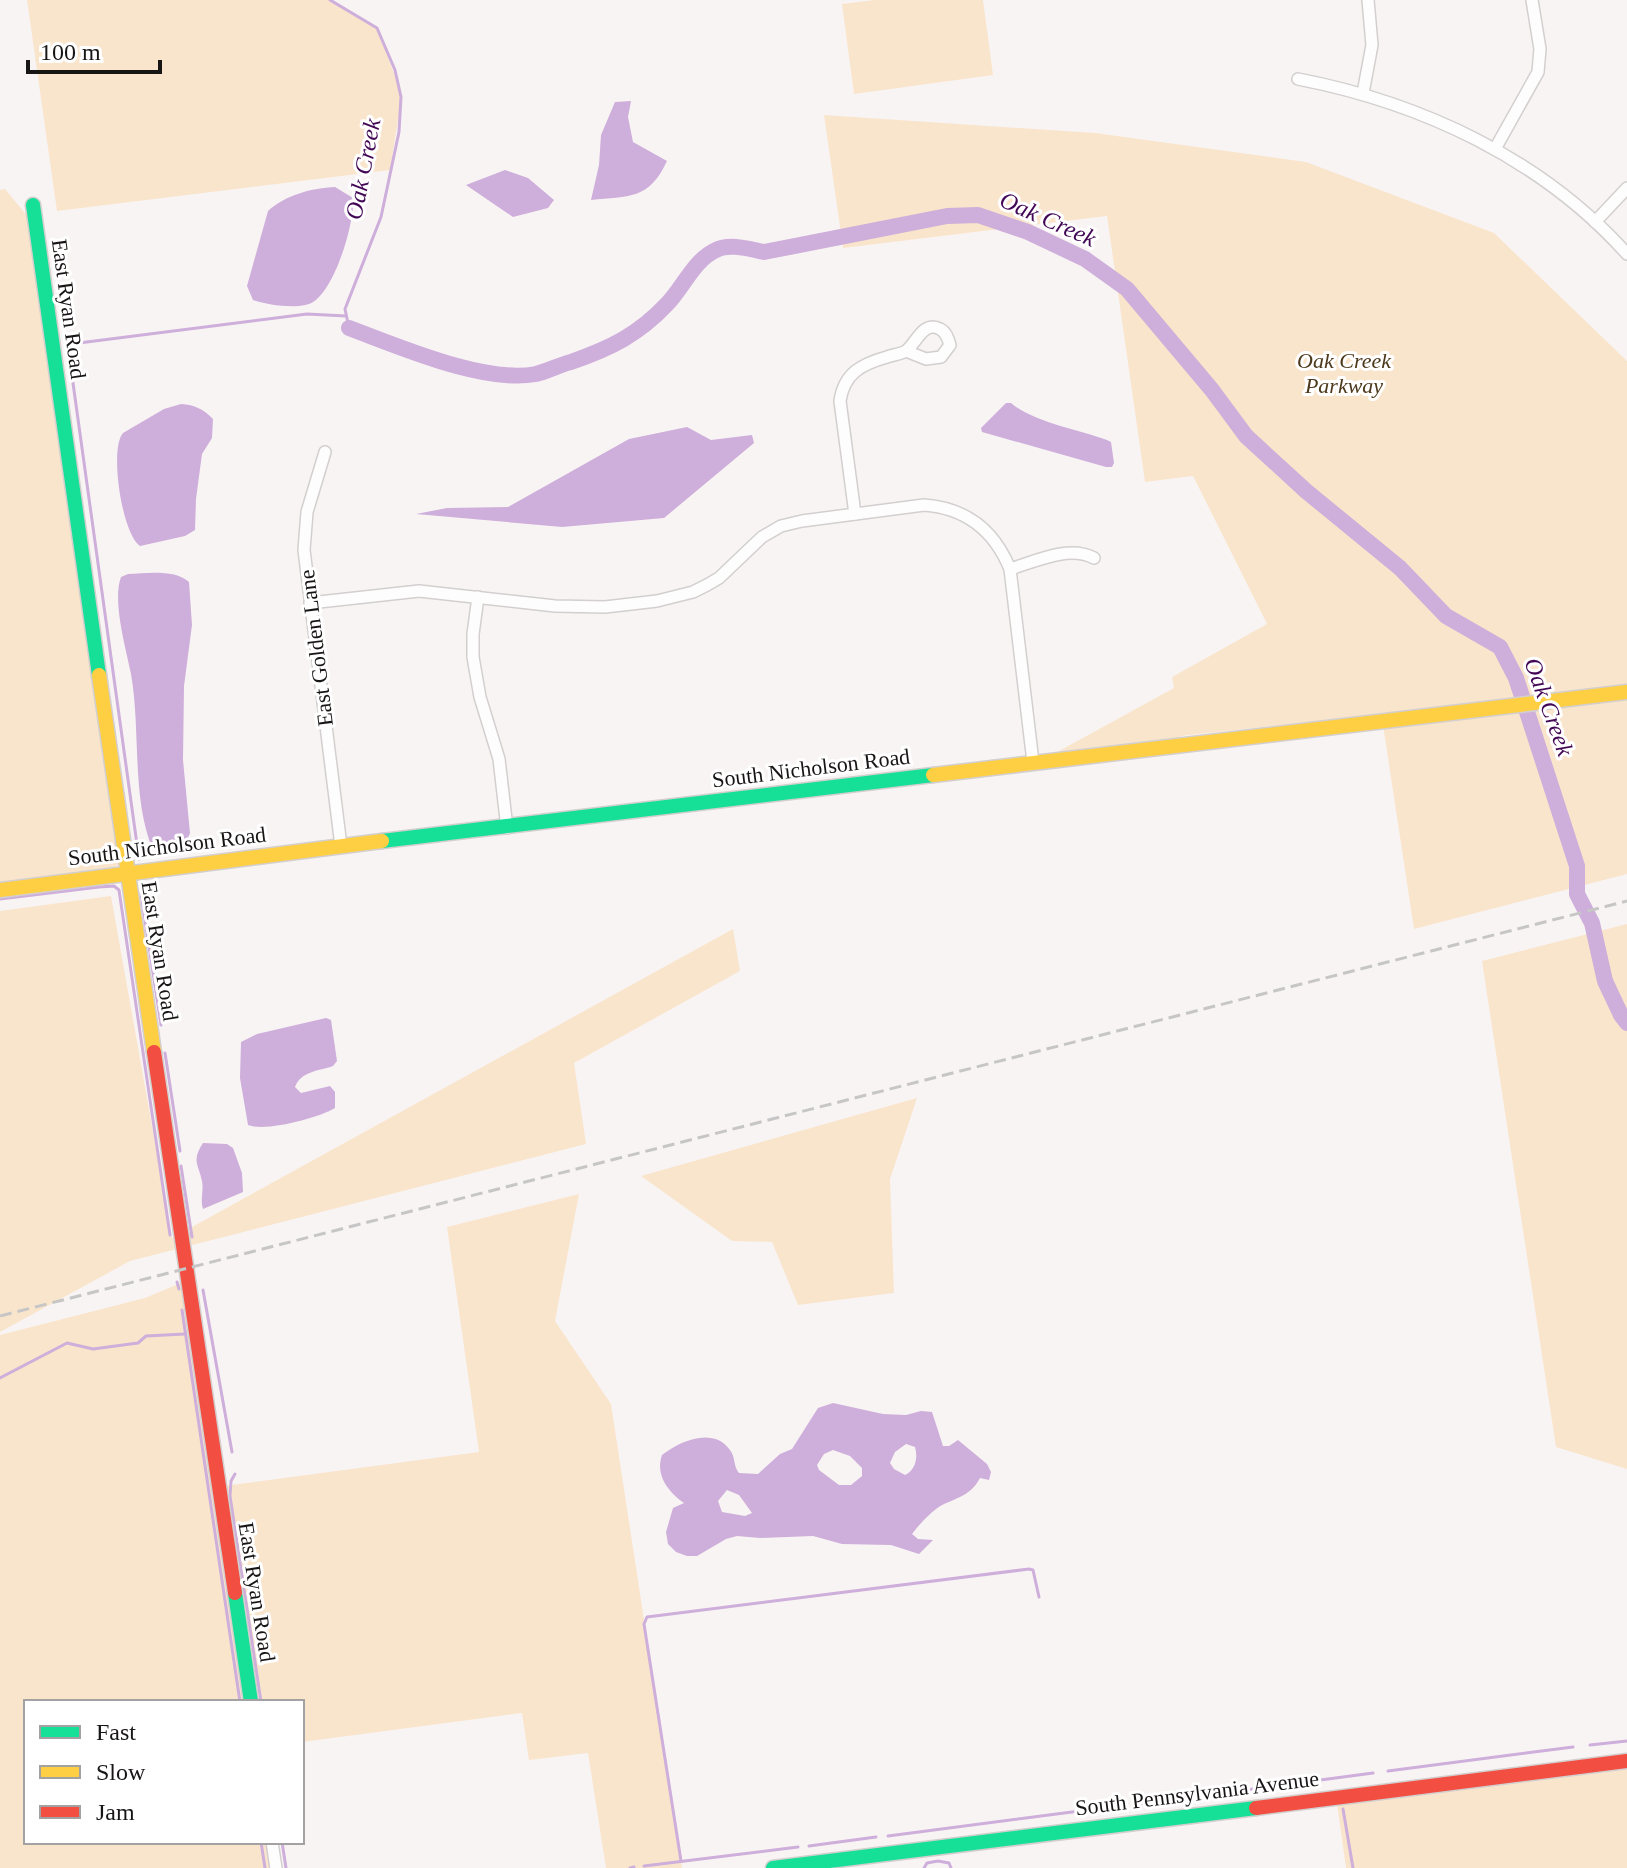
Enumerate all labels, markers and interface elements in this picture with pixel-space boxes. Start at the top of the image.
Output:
scale bar [28,24,160,74]
text: 100 m [40,39,101,65]
water label: Oak Creek [340,116,386,222]
water label: Oak Creek [996,186,1100,252]
street label: East Ryan Road [47,238,91,380]
park label: Oak Creek Parkway [1297,348,1392,398]
street label: East Golden Lane [294,568,338,728]
water label: Oak Creek [1519,654,1579,760]
street label: South Nicholson Road [711,743,911,793]
street label: South Nicholson Road [67,821,267,871]
street label: East Ryan Road [137,879,183,1023]
street label: East Ryan Road [234,1520,280,1664]
legend [24,1700,304,1844]
text: Fast [96,1719,136,1745]
text: Slow [96,1759,146,1785]
street label: South Pennsylvania Avenue [1074,1766,1320,1820]
text: Jam [96,1799,135,1825]

